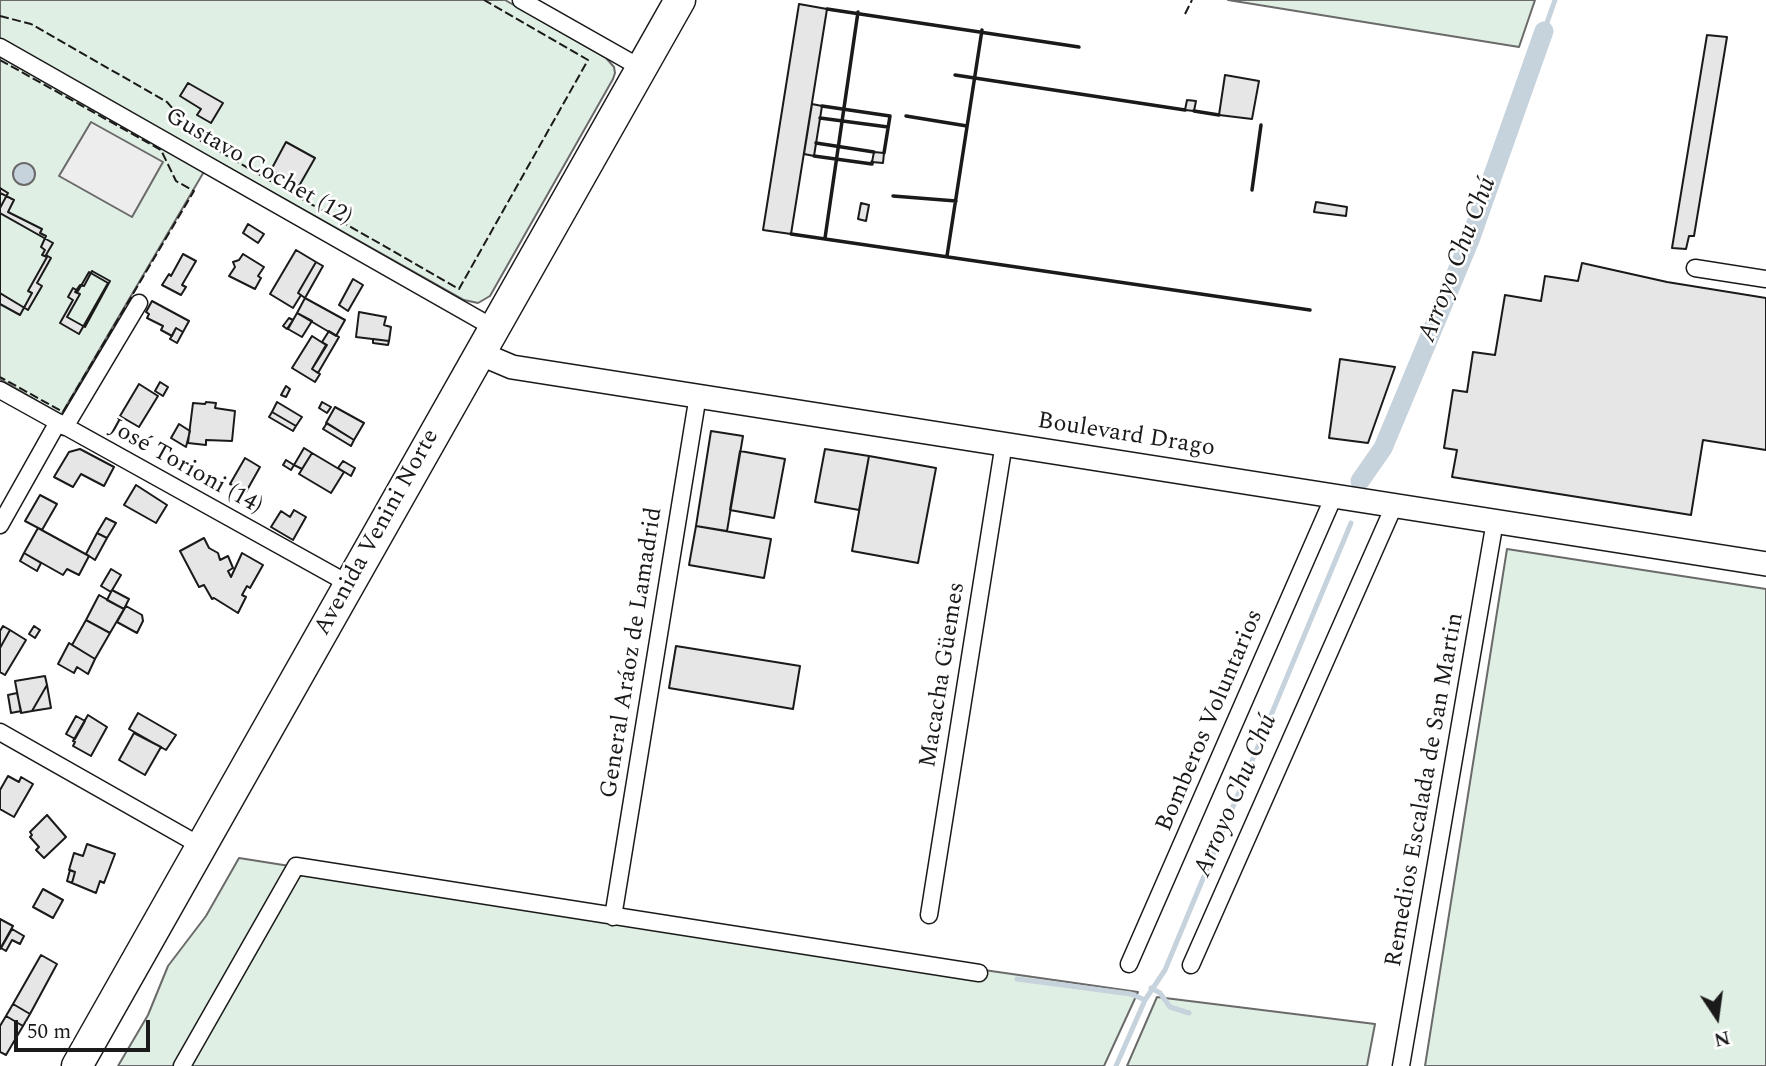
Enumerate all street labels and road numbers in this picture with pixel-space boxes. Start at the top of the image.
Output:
street label: Gustavo Cochet (12) [160,103,356,233]
street label: Boulevard Drago [1035,408,1217,464]
street label: José Torioni (14) [103,414,267,522]
street label: Avenida Venini Norte [309,425,447,641]
street label: General Aráoz de Lamadrid [596,506,670,800]
street label: Macacha Güemes [915,580,973,770]
street label: Bomberos Voluntarios [1151,606,1271,836]
street label: Remedios Escalada de San Martin [1381,611,1471,969]

